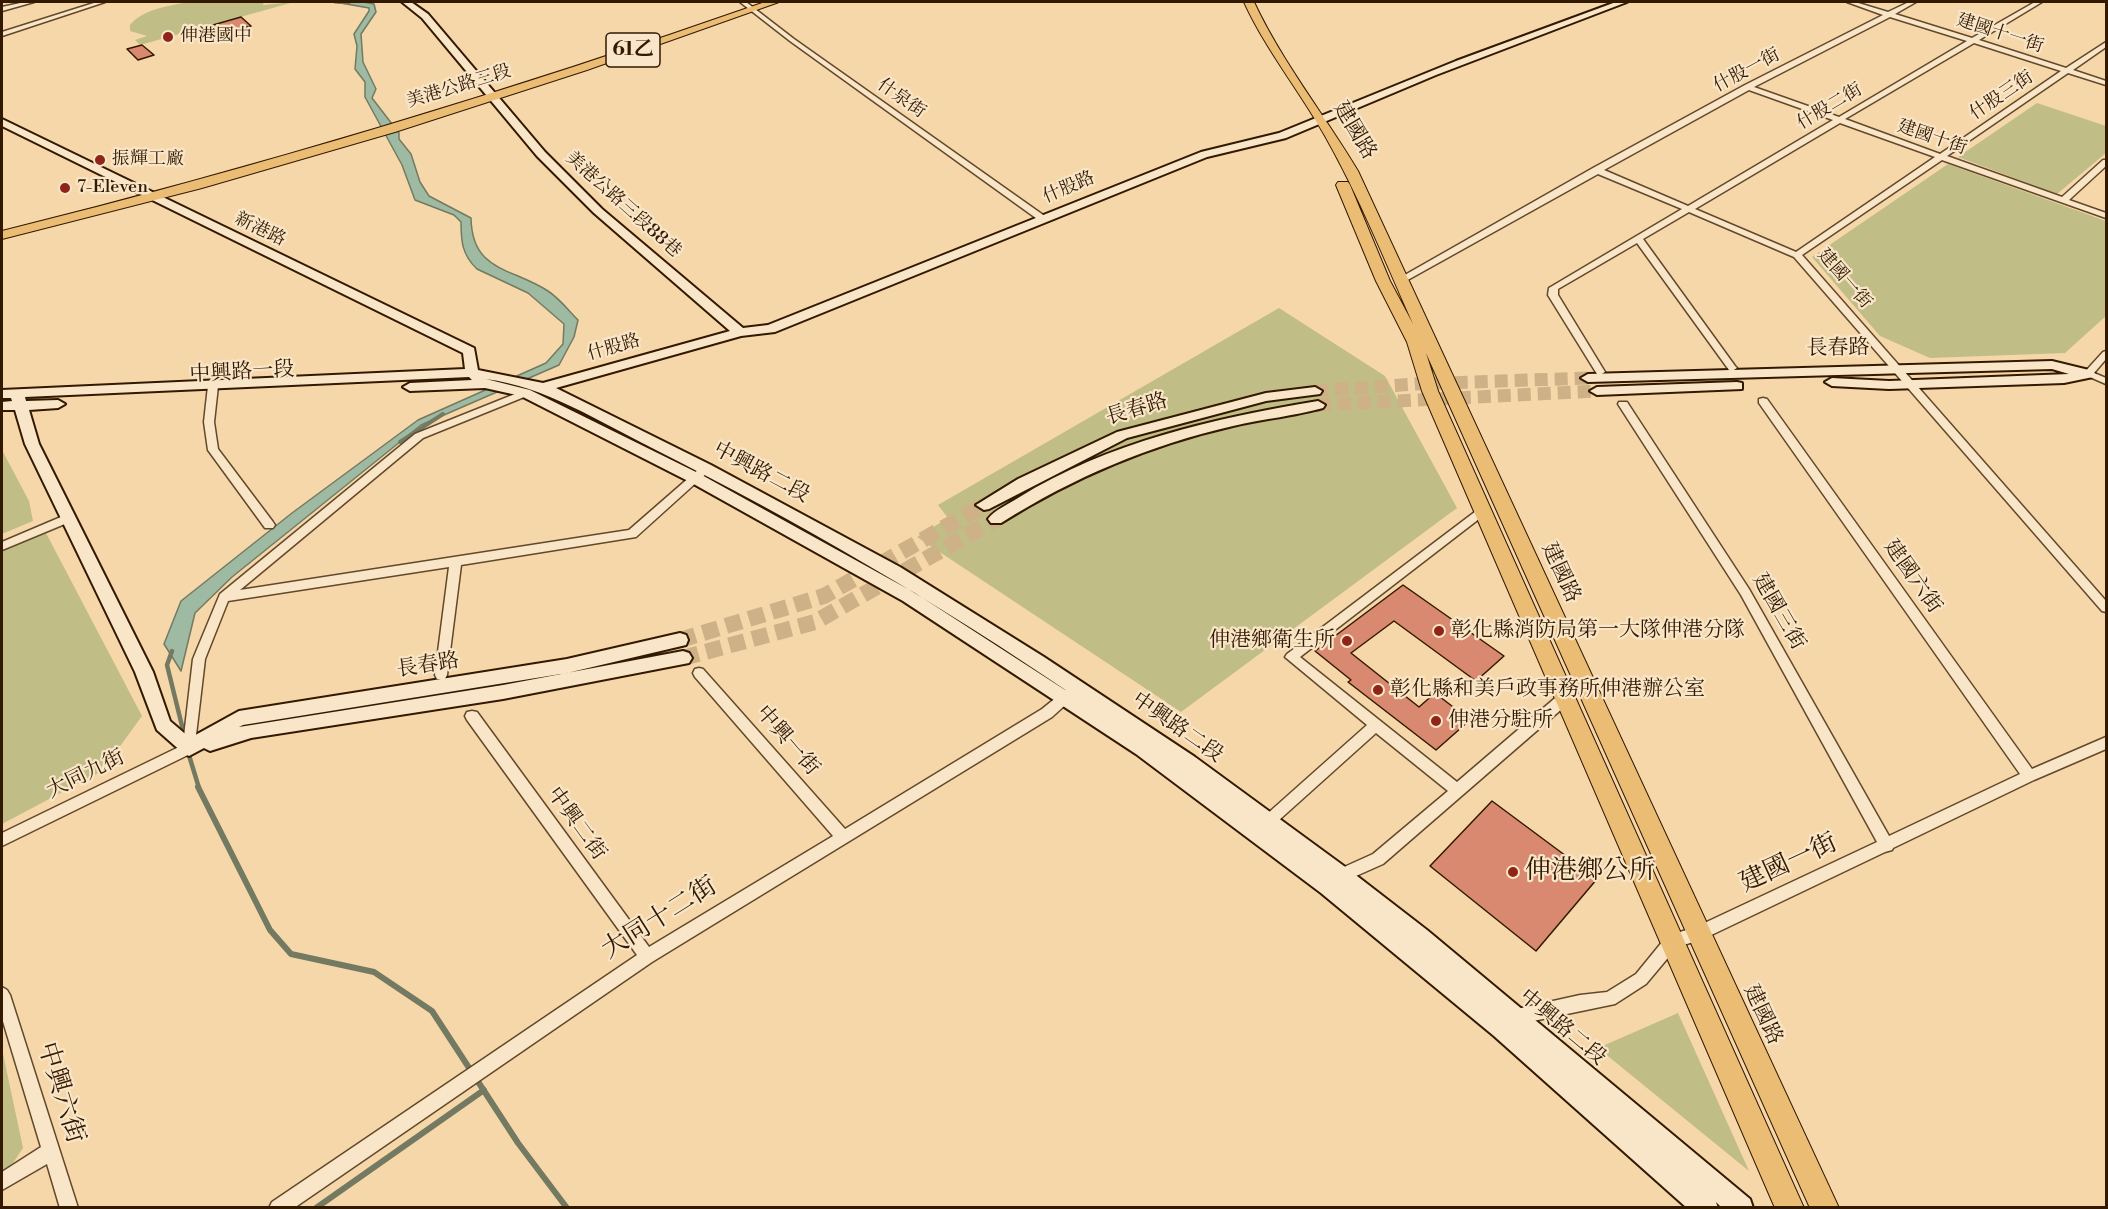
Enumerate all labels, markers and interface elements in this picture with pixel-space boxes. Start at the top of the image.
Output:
street label: 建國十一街 [1954,10,2046,58]
place label: 伸港國中 [180,26,252,48]
marker: 伸港國中 [161,30,175,44]
road number: 61乙 [606,33,660,67]
street label: 什股一街 [1710,45,1784,97]
street label: 美港公路三段 [404,61,514,113]
street label: 什股三街 [1966,67,2038,125]
street label: 什泉街 [873,75,929,123]
street label: 什股二街 [1794,79,1866,135]
street label: 建國路 [1327,98,1381,164]
street label: 建國十街 [1894,116,1970,160]
street label: 美港公路三段88巷 [561,147,685,263]
place label: 振輝工廠 [112,149,184,171]
marker: 振輝工廠 [93,153,107,167]
street label: 什股路 [1040,168,1098,208]
place label: 7-Eleven [77,177,148,199]
marker: 7-Eleven [58,181,72,195]
street label: 新港路 [231,208,289,252]
street label: 建國一街 [1812,245,1876,313]
street label: 什股路 [585,330,643,366]
street label: 長春路 [1806,336,1870,362]
street label: 中興路一段 [189,358,295,388]
street label: 長春路 [1103,389,1171,431]
street label: 中興路二段 [709,437,813,509]
street label: 建國六街 [1878,535,1946,619]
street label: 建國路 [1535,539,1585,607]
street label: 建國三街 [1746,569,1810,655]
place label: 彰化縣消防局第一大隊伸港分隊 [1451,618,1745,644]
marker: 彰化縣消防局第一大隊伸港分隊 [1432,624,1446,638]
place label: 伸港鄉衛生所 [1209,628,1335,654]
marker: 伸港鄉衛生所 [1340,634,1354,648]
street label: 長春路 [395,649,461,683]
place label: 彰化縣和美戶政事務所伸港辦公室 [1390,677,1705,703]
marker: 彰化縣和美戶政事務所伸港辦公室 [1371,683,1385,697]
street label: 中興路二段 [1127,688,1227,768]
street label: 中興一街 [750,701,824,781]
place label: 伸港分駐所 [1448,708,1553,734]
marker: 伸港分駐所 [1429,714,1443,728]
street label: 大同九街 [43,745,129,805]
street label: 中興二街 [541,783,611,865]
street label: 建國一街 [1735,828,1843,900]
place label: 伸港鄉公所 [1525,856,1655,888]
marker: 伸港鄉公所 [1506,865,1520,879]
street label: 大同十二街 [597,871,723,967]
street label: 建國路 [1737,981,1787,1049]
street label: 中興路二段 [1514,985,1610,1071]
street label: 中興六街 [30,1039,90,1147]

